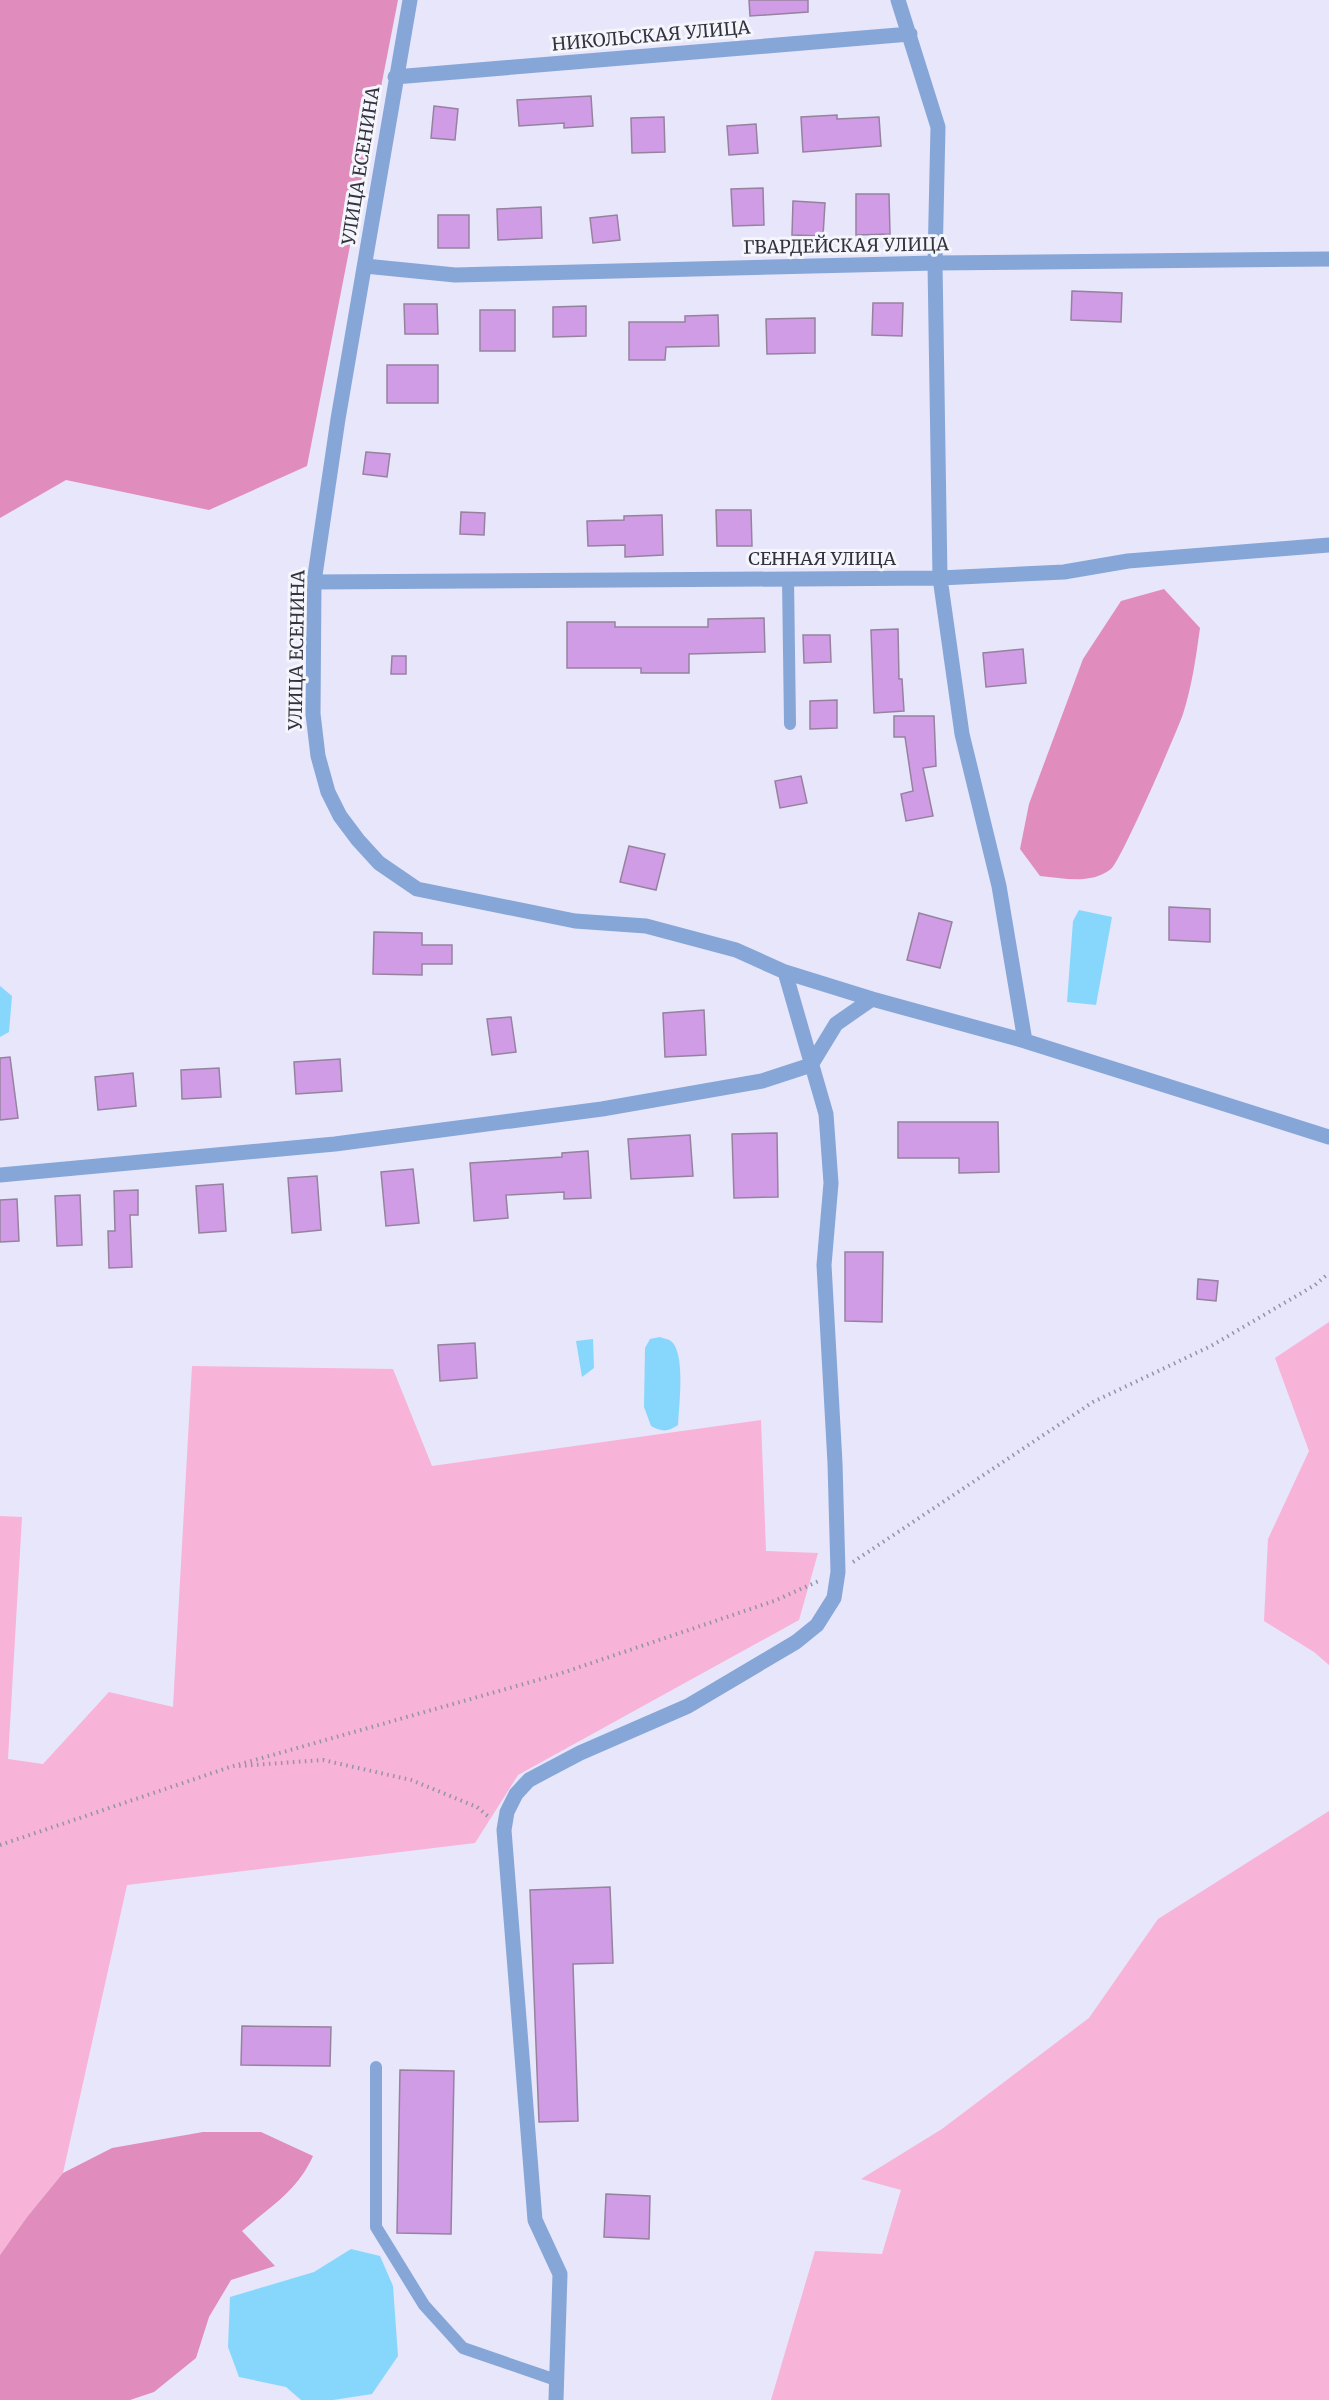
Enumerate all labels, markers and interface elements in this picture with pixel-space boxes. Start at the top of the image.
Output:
street label: НИКОЛЬСКАЯ УЛИЦА [551,15,751,56]
street label: УЛИЦА ЕСЕНИНА [336,85,384,248]
street label: ГВАРДЕЙСКАЯ УЛИЦА [743,232,949,259]
street label: СЕННАЯ УЛИЦА [748,547,896,570]
street label: УЛИЦА ЕСЕНИНА [284,569,309,731]

